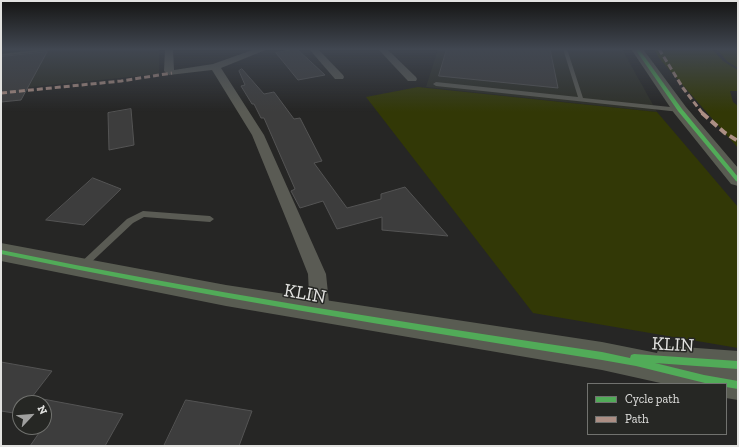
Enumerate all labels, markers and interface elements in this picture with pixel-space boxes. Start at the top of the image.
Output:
street label: KLIN [282,279,328,309]
street label: KLIN [651,332,695,358]
legend [587,383,727,435]
text: Cycle path [625,392,679,406]
north arrow [12,395,52,435]
text: N [35,403,50,417]
text: Path [625,412,649,426]

